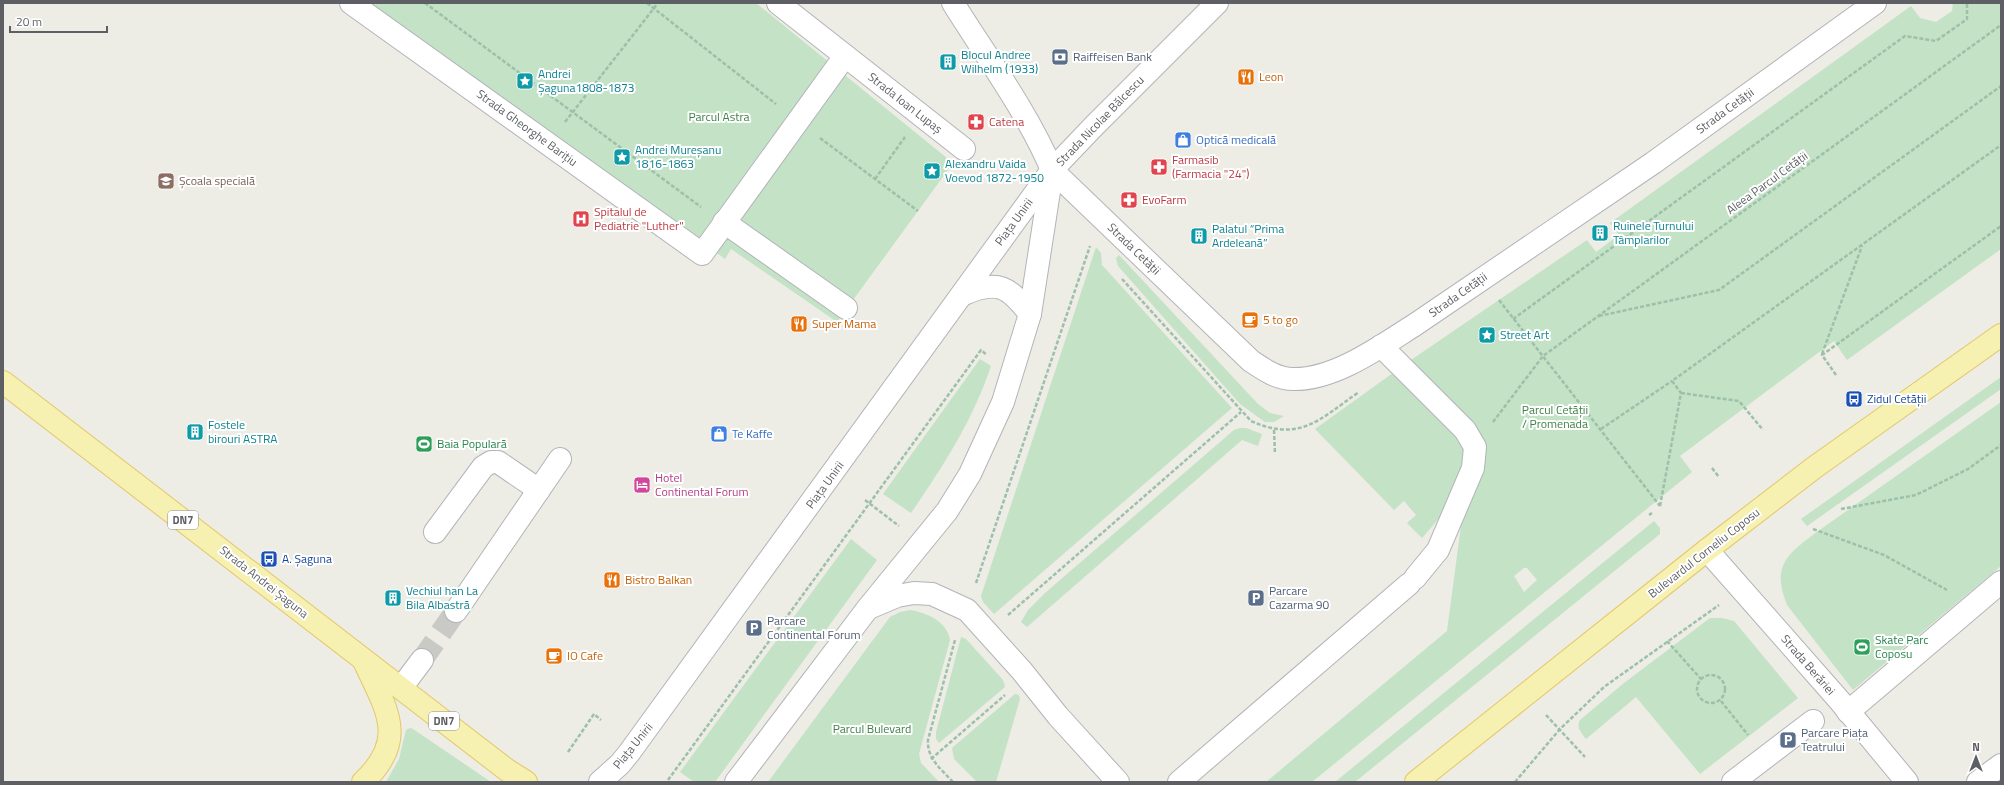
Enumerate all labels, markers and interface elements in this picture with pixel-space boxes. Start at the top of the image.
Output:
scale bar [10,8,107,34]
text: 20 m [16,12,42,31]
place label: Blocul Andree Wilhelm (1933) [961,45,1038,78]
bank icon: Raiffeisen Bank [1050,47,1070,67]
place label: Raiffeisen Bank [1073,47,1152,66]
building icon: Blocul Andree Wilhelm (1933) [938,52,958,72]
place label: Andrei Şaguna1808-1873 [538,64,635,97]
street label: Strada Ioan Lupaș [864,67,947,138]
restaurant icon: Leon [1236,67,1256,87]
place label: Leon [1259,67,1284,86]
place icon: Andrei Şaguna1808-1873 [515,71,535,91]
street label: Strada Nicolae Bălcescu [1051,71,1148,170]
street label: Strada Cetății [1692,83,1758,138]
street label: Strada Gheorghe Barițiu [473,84,582,171]
park label: Parcul Astra [688,107,750,126]
pharmacy icon: Catena [966,112,986,132]
place label: Catena [989,112,1024,131]
shop icon: Optică medicală [1173,130,1193,150]
place label: Optică medicală [1196,130,1276,149]
place label: Andrei Mureșanu 1816-1863 [635,140,721,173]
street label: Aleea Parcul Cetății [1722,146,1812,219]
place icon: Andrei Mureșanu 1816-1863 [612,147,632,167]
place label: Farmasib (Farmacia "24") [1172,150,1249,183]
place label: Alexandru Vaida Voevod 1872-1950 [945,154,1044,187]
pharmacy icon: Farmasib (Farmacia "24") [1149,157,1169,177]
place icon: Alexandru Vaida Voevod 1872-1950 [922,161,942,181]
school or university icon: Școala specială [156,171,176,191]
place label: Școala specială [179,171,255,190]
pharmacy icon: EvoFarm [1119,190,1139,210]
place label: EvoFarm [1142,190,1187,209]
street label: Piața Unirii [990,194,1037,249]
place label: Spitalul de Pediatrie "Luther" [594,202,684,235]
hospital icon: Spitalul de Pediatrie "Luther" [571,209,591,229]
place label: Ruinele Turnului Tâmplarilor [1613,216,1694,249]
street label: Strada Cetății [1103,218,1165,279]
place label: Palatul “Prima Ardeleană” [1212,219,1284,252]
building icon: Ruinele Turnului Tâmplarilor [1590,223,1610,243]
building icon: Palatul “Prima Ardeleană” [1189,226,1209,246]
street label: Strada Cetății [1424,267,1491,322]
cafe icon: 5 to go [1240,310,1260,330]
place label: 5 to go [1263,310,1298,329]
restaurant icon: Super Mama [789,314,809,334]
place label: Super Mama [812,314,876,333]
place icon: Street Art [1477,325,1497,345]
place label: Street Art [1500,325,1550,344]
bus stop icon: Zidul Cetății [1844,389,1864,409]
place label: Zidul Cetății [1867,389,1926,408]
park label: Parcul Cetății / Promenada [1522,400,1588,433]
place label: Fostele birouri ASTRA [208,415,277,448]
building icon: Fostele birouri ASTRA [185,422,205,442]
shop icon: Te Kaffe [709,424,729,444]
place label: Te Kaffe [732,424,773,443]
sports icon: Baia Populară [414,434,434,454]
place label: Baia Populară [437,434,507,453]
street label: Piața Unirii [801,457,848,512]
place label: Hotel Continental Forum [655,468,749,501]
hotel icon: Hotel Continental Forum [632,475,652,495]
street label: Bulevardul Corneliu Coposu [1644,503,1764,602]
road number: DN7 [168,511,198,529]
street label: Strada Andrei Șaguna [216,541,313,623]
bus stop icon: A. Șaguna [259,549,279,569]
place label: A. Șaguna [282,549,332,568]
restaurant icon: Bistro Balkan [602,570,622,590]
place label: Bistro Balkan [625,570,692,589]
place label: Vechiul han La Bila Albastră [406,581,478,614]
place label: Parcare Cazarma 90 [1269,581,1330,614]
building icon: Vechiul han La Bila Albastră [383,588,403,608]
parking icon: Parcare Cazarma 90 [1246,588,1266,608]
place label: Parcare Continental Forum [767,611,861,644]
parking icon: Parcare Continental Forum [744,618,764,638]
street label: Strada Berăriei [1777,630,1840,699]
place label: Skate Parc Coposu [1875,630,1928,663]
sports icon: Skate Parc Coposu [1852,637,1872,657]
cafe icon: IO Cafe [544,646,564,666]
place label: IO Cafe [567,646,603,665]
road number: DN7 [429,712,459,730]
street label: Piața Unirii [608,718,657,773]
park label: Parcul Bulevard [833,719,911,738]
place label: Parcare Piața Teatrului [1801,723,1868,756]
parking icon: Parcare Piața Teatrului [1778,730,1798,750]
north arrow [1956,737,1996,777]
text: N [1972,739,1980,755]

